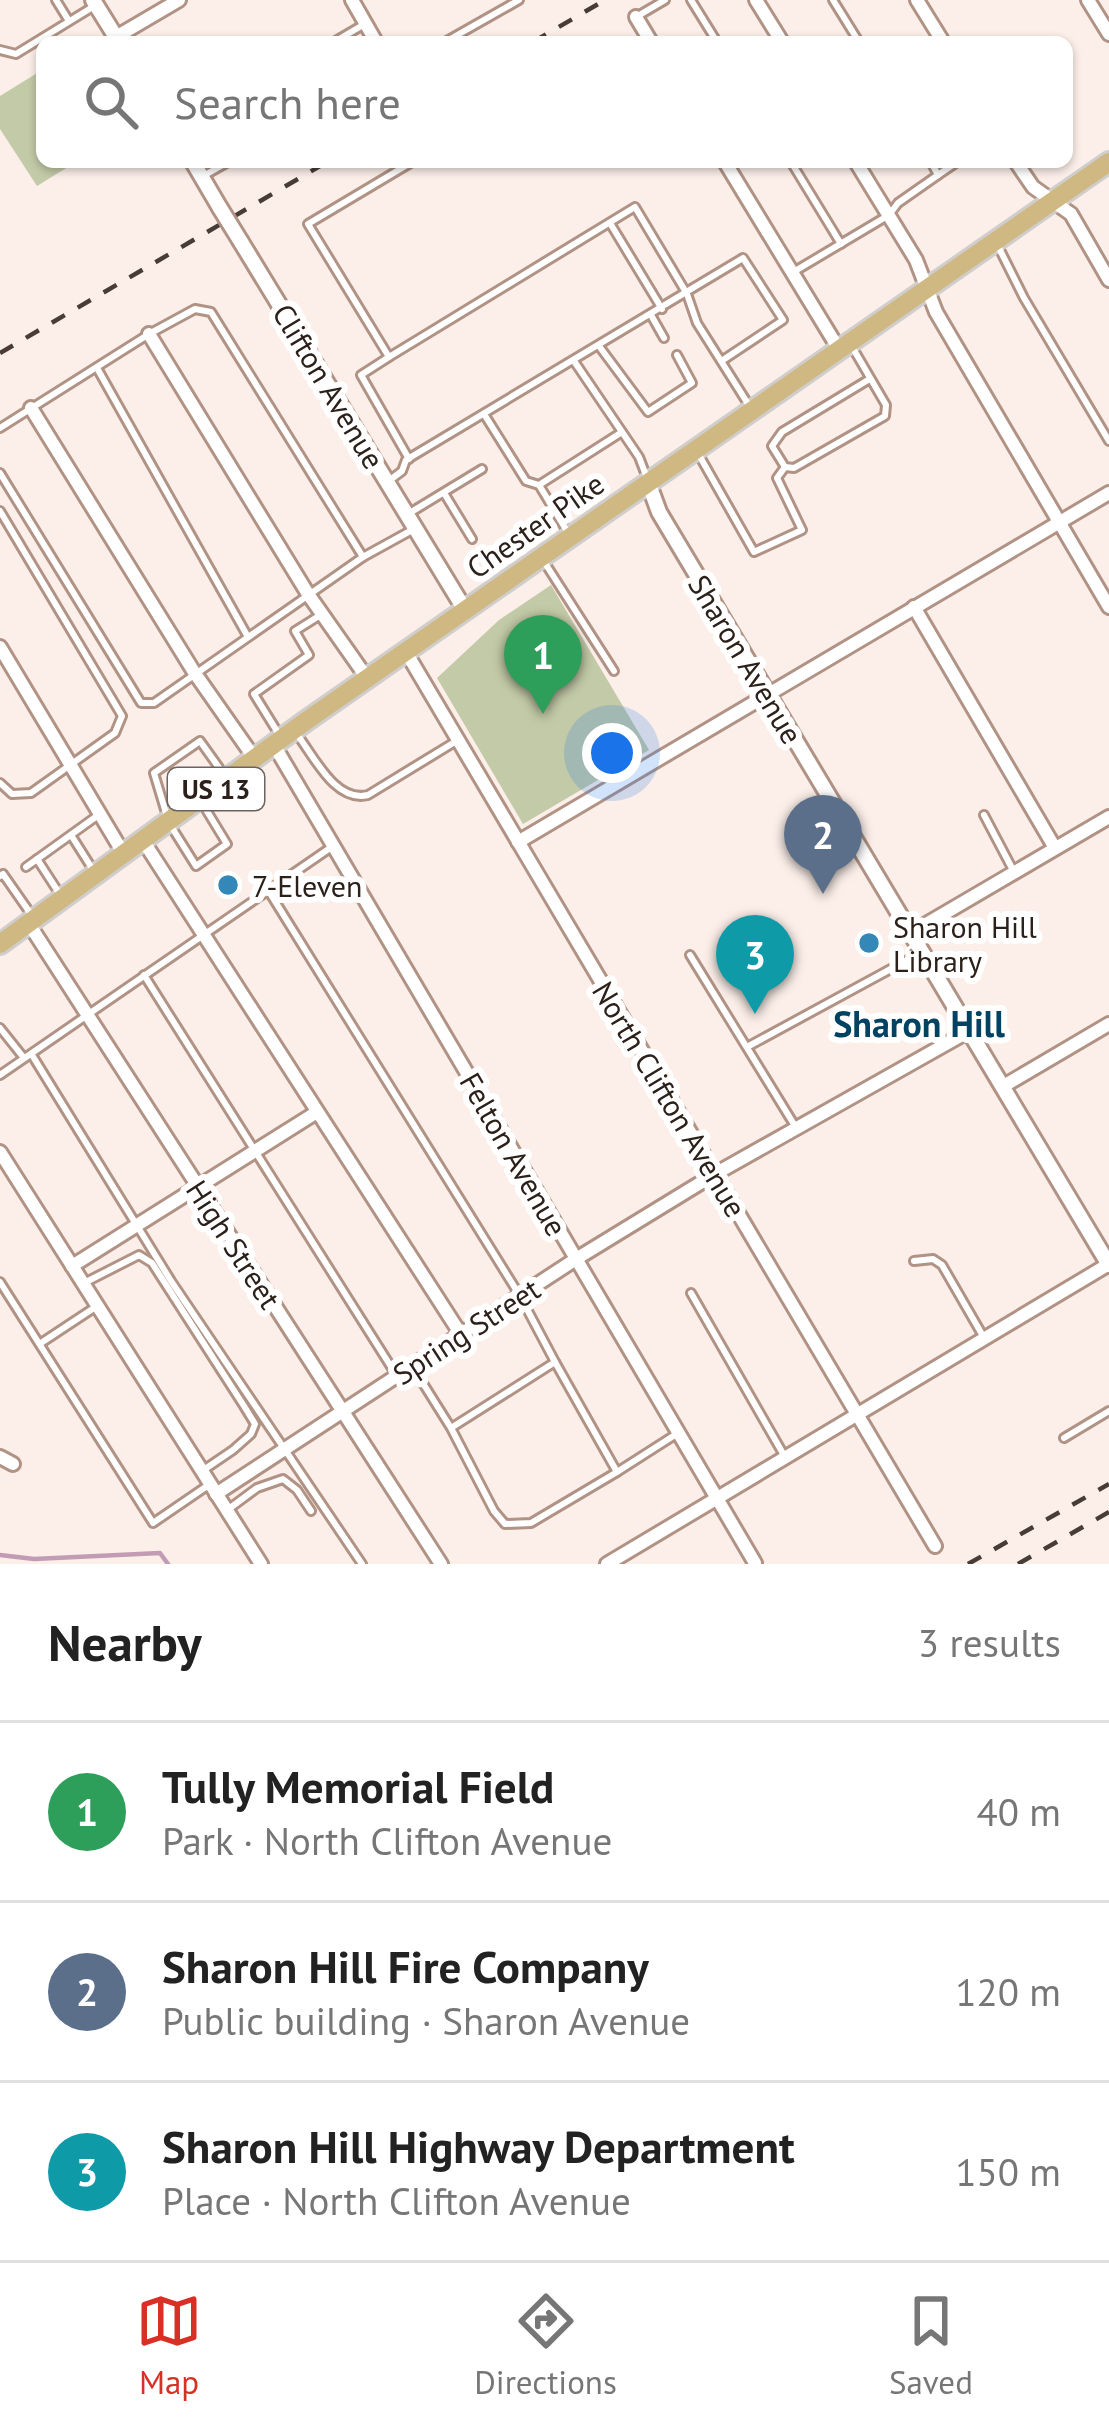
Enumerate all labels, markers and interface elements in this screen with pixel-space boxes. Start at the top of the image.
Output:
search box [36,36,1073,168]
icon: search [78,69,144,135]
text: Search here [174,73,401,131]
street label: Clifton Avenue [264,296,394,476]
street label: Chester Pike [459,463,611,587]
street label: Sharon Avenue [680,567,812,751]
pin: 1 [504,615,582,714]
your location [582,723,642,783]
road number: US 13 [168,768,264,810]
pin: 2 [784,795,862,894]
place label: 7-Eleven [252,866,362,905]
marker: 7-Eleven [215,872,241,898]
place label: Sharon Hill Library [893,907,1037,980]
pin: 3 [716,915,794,1014]
marker: Sharon Hill Library [856,930,882,956]
street label: North Clifton Avenue [584,974,756,1224]
district label: Sharon Hill [833,1000,1005,1047]
street label: Felton Avenue [451,1065,577,1243]
street label: High Street [178,1172,290,1316]
street label: Spring Street [385,1269,547,1393]
text: Nearby [48,1609,202,1675]
text: 3 results [918,1617,1061,1668]
text: Tully Memorial Field [162,1757,554,1815]
text: 1 [76,1786,98,1837]
text: 40 m [976,1786,1061,1837]
text: Park · North Clifton Avenue [162,1815,612,1866]
text: Sharon Hill Fire Company [162,1937,649,1995]
text: 2 [76,1966,98,2017]
text: 120 m [955,1966,1061,2017]
text: Public building · Sharon Avenue [162,1995,690,2046]
text: Sharon Hill Highway Department [162,2117,795,2175]
text: 3 [76,2146,98,2197]
text: 150 m [955,2146,1061,2197]
text: Place · North Clifton Avenue [162,2175,631,2226]
tab: Map [136,2288,202,2403]
tab: Directions [474,2288,617,2403]
tab: Saved [889,2288,973,2403]

